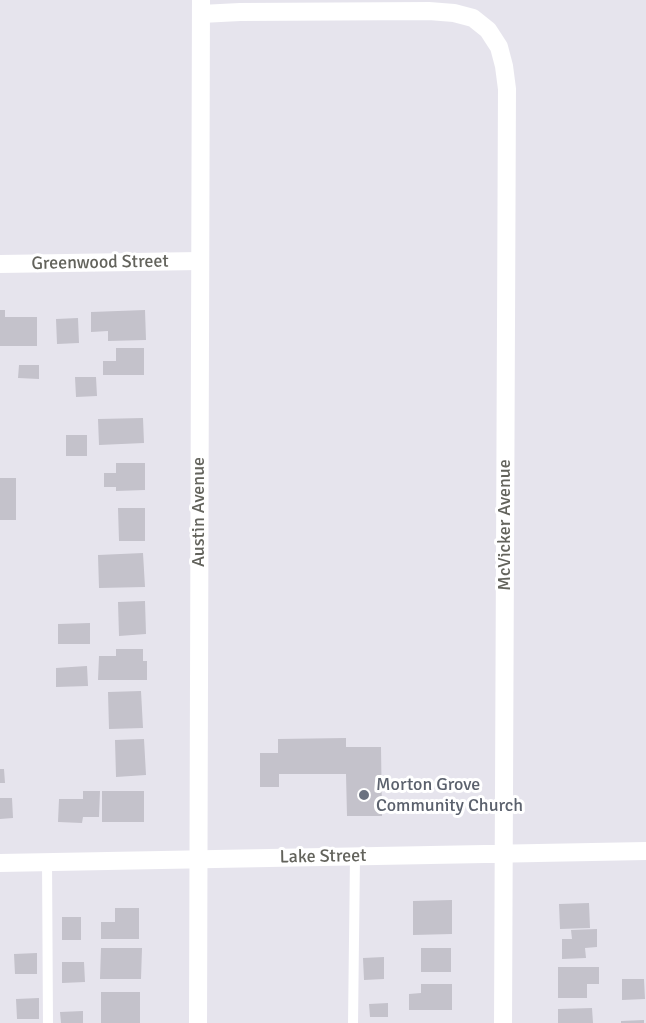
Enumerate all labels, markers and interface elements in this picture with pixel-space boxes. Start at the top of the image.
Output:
street label: Greenwood Street [31,251,169,275]
street label: Austin Avenue [188,457,210,567]
street label: McVicker Avenue [494,459,516,591]
place label: Morton Grove Community Church [376,774,523,816]
marker: Morton Grove Community Church [357,788,371,802]
street label: Lake Street [279,845,367,869]

